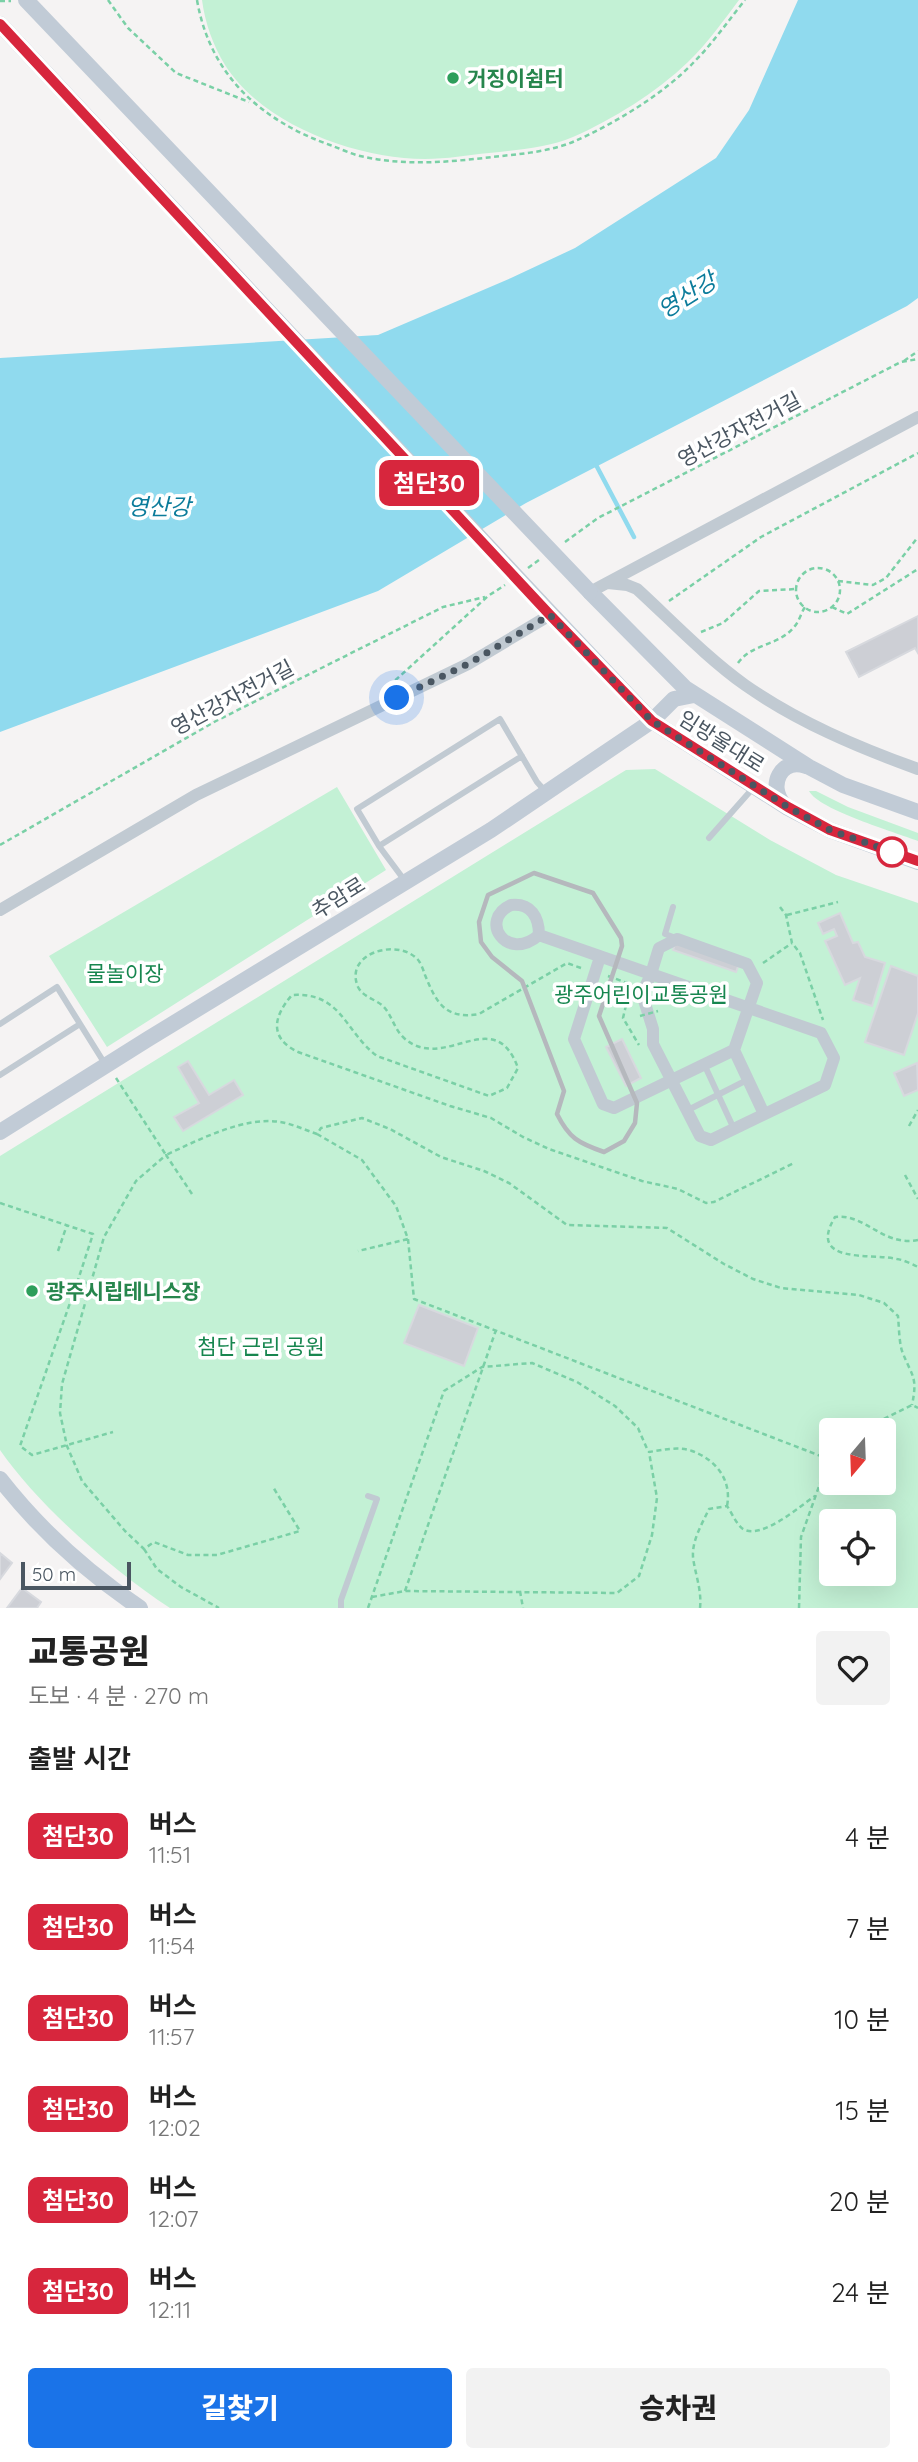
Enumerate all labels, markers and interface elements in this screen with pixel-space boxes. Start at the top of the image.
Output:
place label: 거징이쉼터 [467,65,564,91]
marker: 거징이쉼터 [445,70,461,86]
water label: 영산강 [652,264,724,324]
street label: 영산강자전거길 [673,386,805,472]
line badge: 첨단30 [380,460,478,506]
text: 첨단30 [393,468,465,498]
water label: 영산강 [127,492,194,521]
street label: 영산강자전거길 [166,654,298,740]
your location [379,680,414,715]
street label: 임방울대로 [674,704,770,778]
unlabelled marker [877,837,907,867]
street label: 추암로 [307,871,369,923]
park label: 물놀이장 [86,960,164,986]
park label: 광주어린이교통공원 [554,981,728,1007]
place label: 광주시립테니스장 [46,1278,201,1304]
marker: 광주시립테니스장 [24,1283,40,1299]
park label: 첨단 근린 공원 [197,1333,325,1359]
north arrow [819,1418,896,1494]
map controls [819,1418,896,1586]
button: locate [819,1509,896,1586]
scale bar [21,1559,131,1591]
text: 50 m [32,1562,76,1586]
text: 교통공원 [28,1630,149,1671]
button: heart [816,1631,890,1705]
text: 도보 · 4 분 · 270 m [28,1681,209,1710]
text: 출발 시간 [28,1742,131,1775]
text: 버스 [149,1807,197,1840]
text: 첨단30 [42,1821,114,1851]
text: 4 분 [845,1821,890,1854]
text: 11:51 [149,1840,191,1869]
text: 버스 [149,1898,197,1931]
text: 첨단30 [42,1912,114,1942]
text: 7 분 [846,1912,890,1945]
text: 11:54 [149,1931,195,1960]
text: 버스 [149,1989,197,2022]
text: 첨단30 [42,2003,114,2033]
text: 10 분 [834,2003,890,2036]
text: 11:57 [149,2022,194,2051]
text: 버스 [149,2080,197,2113]
text: 첨단30 [42,2094,114,2124]
text: 15 분 [835,2094,890,2127]
text: 12:02 [149,2113,201,2142]
text: 버스 [149,2171,197,2204]
text: 첨단30 [42,2185,114,2215]
text: 20 분 [829,2185,890,2218]
text: 12:07 [149,2204,199,2233]
text: 버스 [149,2262,197,2295]
text: 첨단30 [42,2276,114,2306]
text: 24 분 [831,2276,890,2309]
text: 12:11 [149,2295,191,2324]
button: 길찾기 [28,2368,452,2448]
button: 승차권 [466,2368,890,2448]

